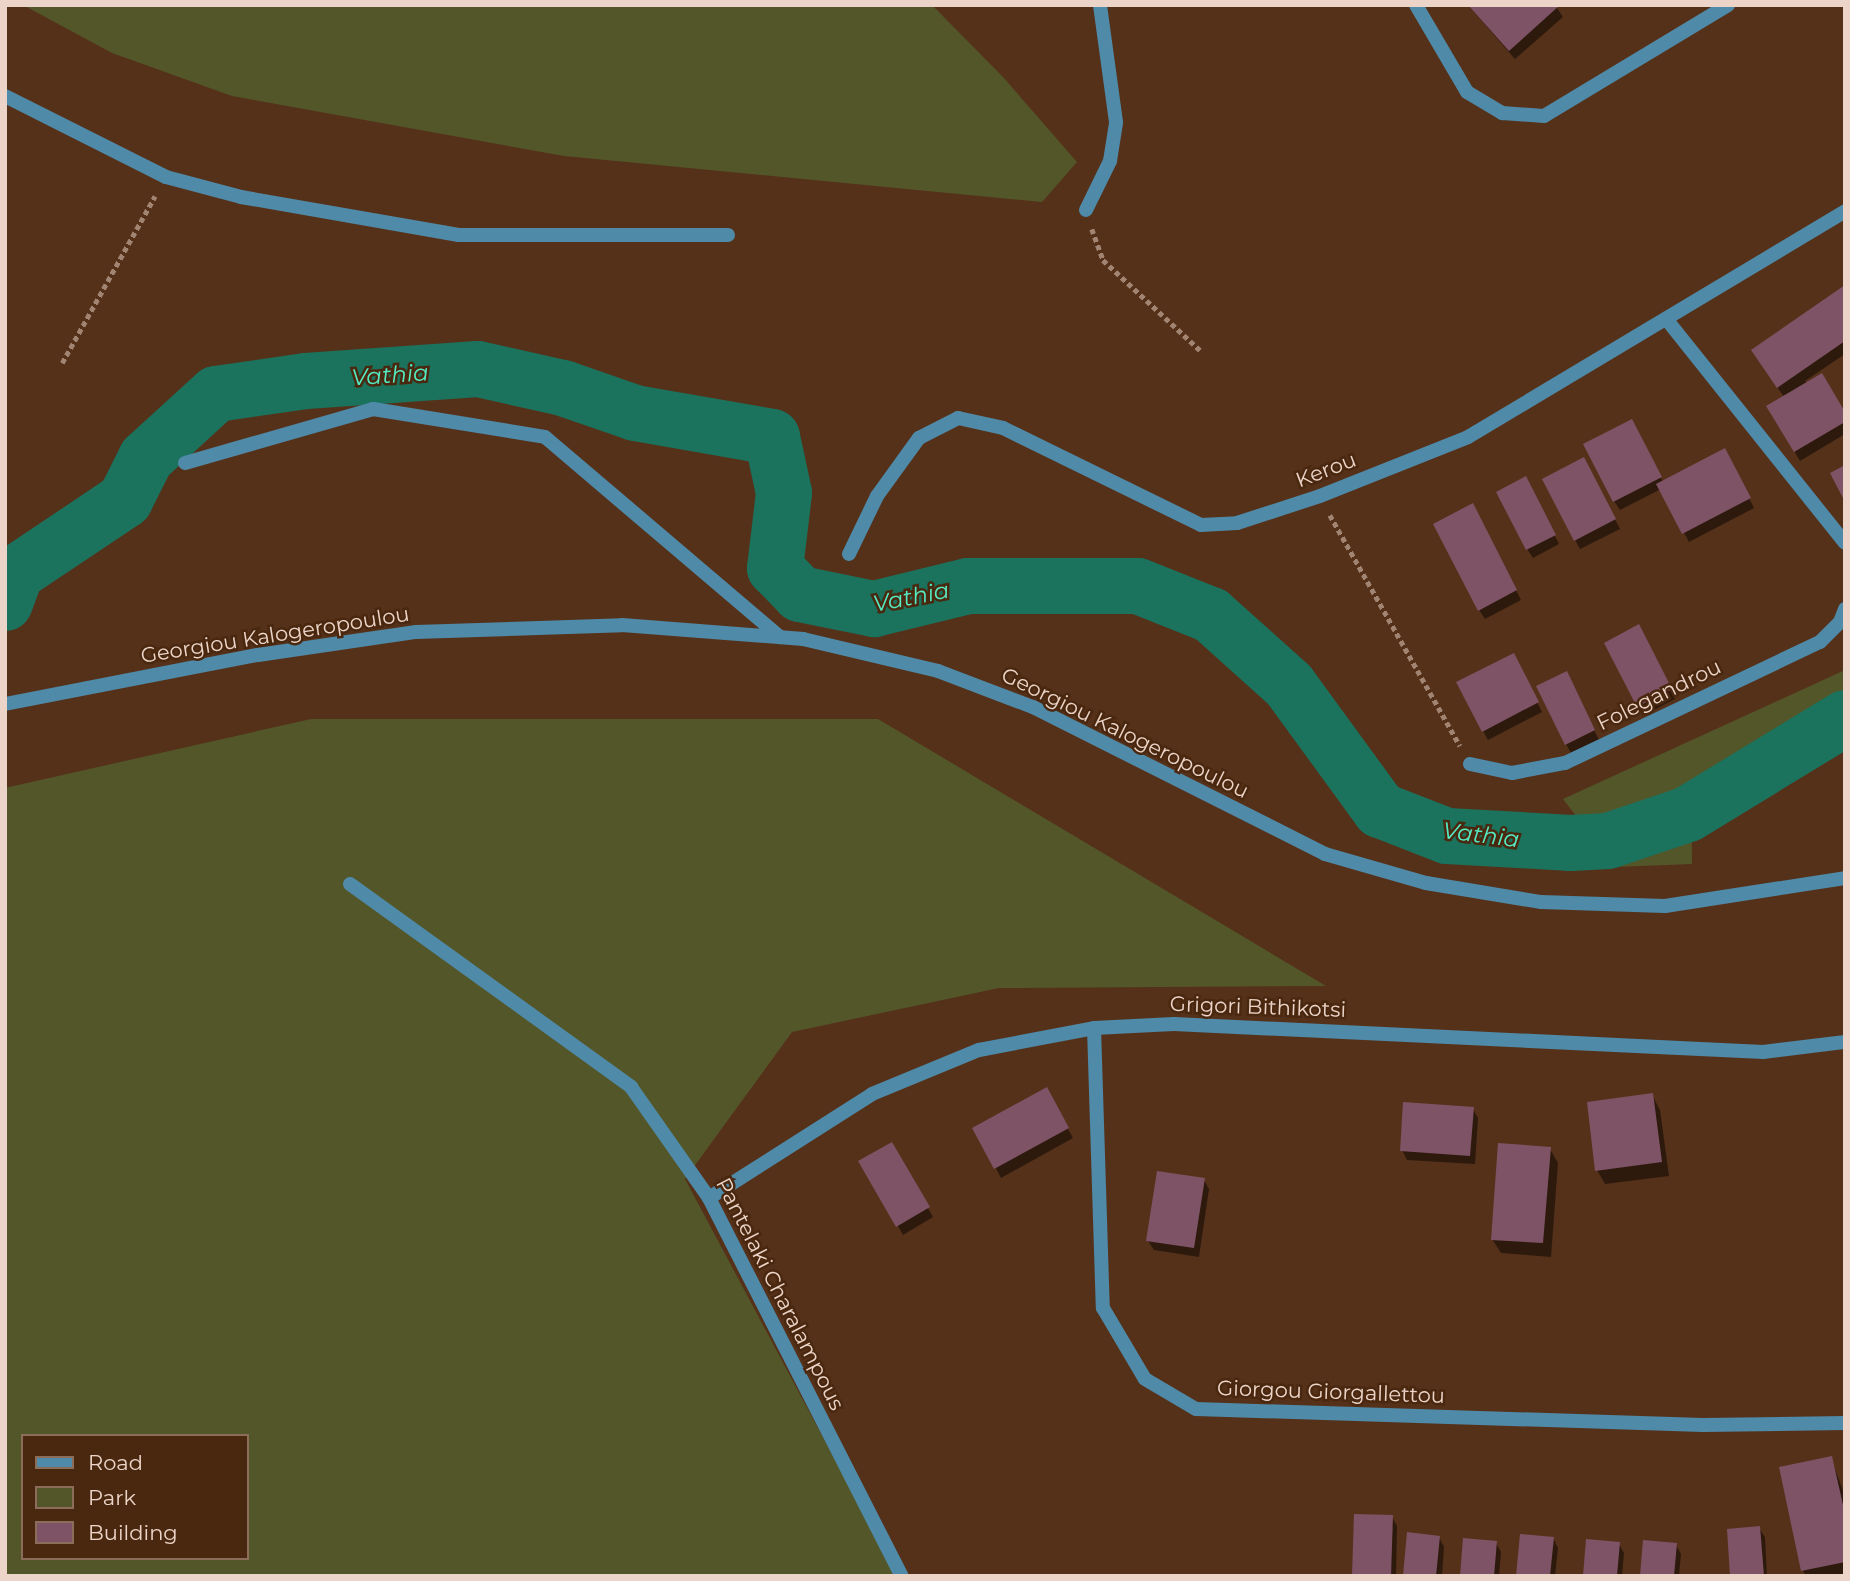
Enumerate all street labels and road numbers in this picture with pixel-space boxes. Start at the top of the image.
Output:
street label: Kerou [1292,447,1360,493]
street label: Georgiou Kalogeropoulou [139,601,411,669]
street label: Folegandrou [1593,654,1725,736]
street label: Georgiou Kalogeropoulou [997,662,1253,804]
street label: Grigori Bithikotsi [1169,991,1347,1023]
street label: Pantelaki Charalampous [710,1174,850,1414]
street label: Giorgou Giorgallettou [1217,1375,1445,1409]

